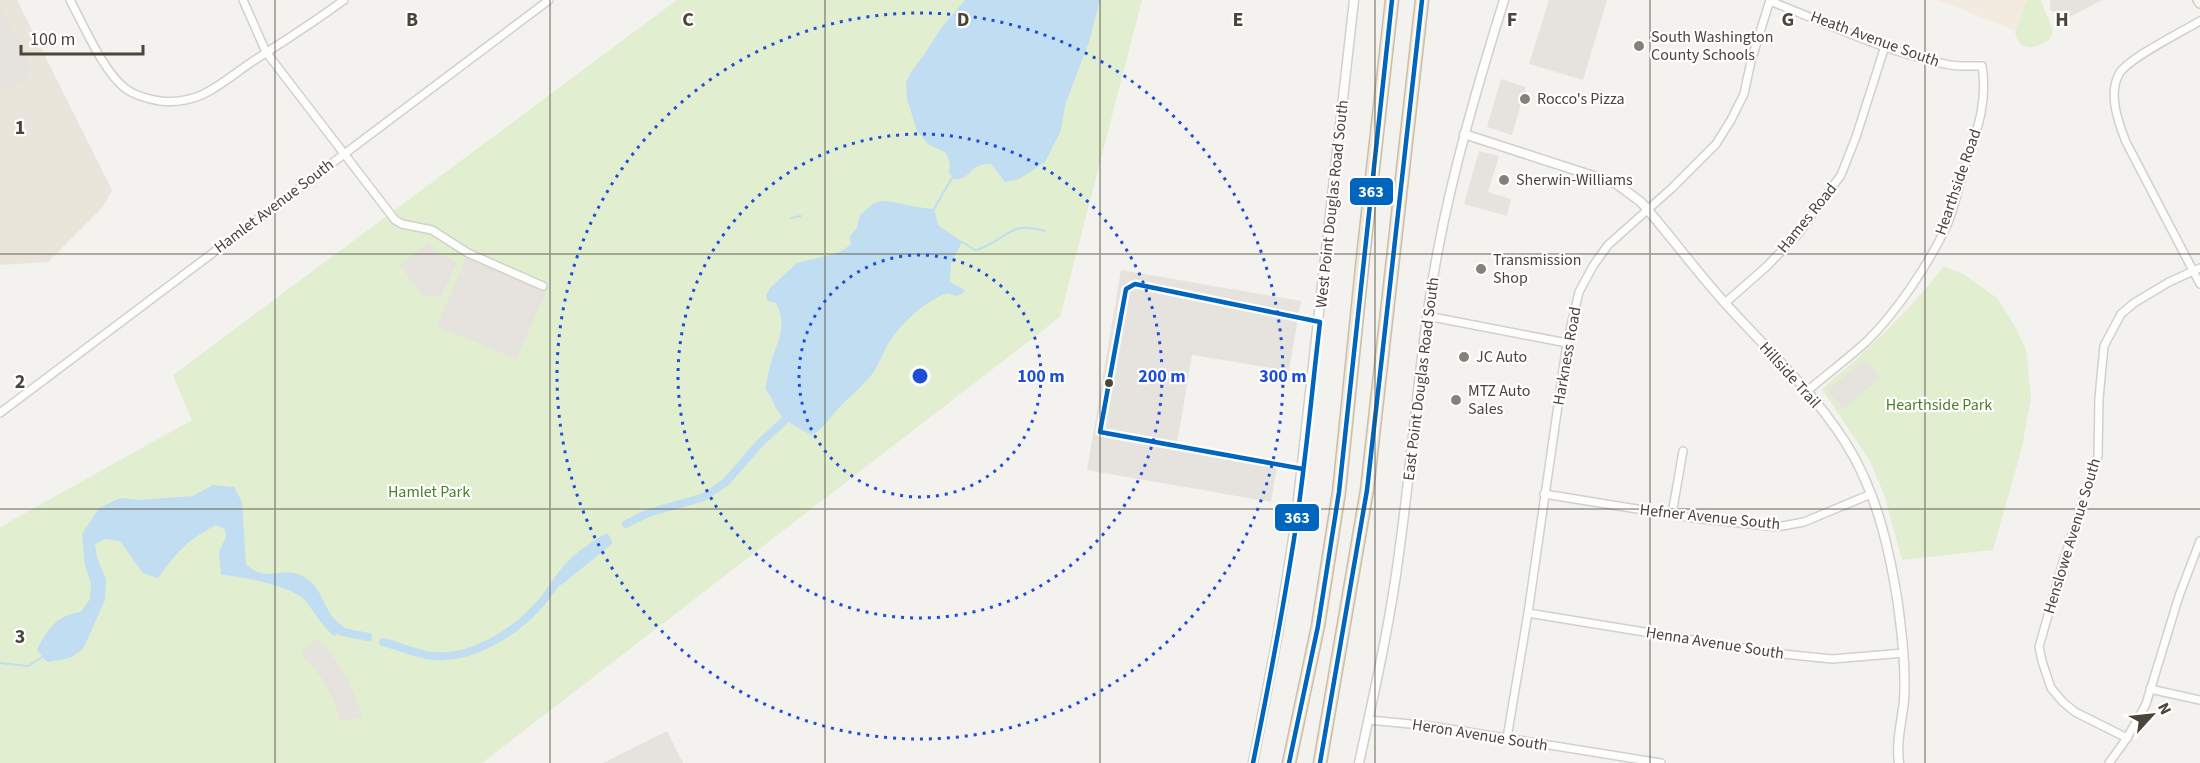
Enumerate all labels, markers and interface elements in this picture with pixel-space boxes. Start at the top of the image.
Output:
street label: Heath Avenue South [1807,5,1943,73]
text: B [406,6,418,34]
text: C [682,6,694,34]
text: D [957,6,969,34]
text: E [1233,6,1243,34]
text: F [1507,6,1517,34]
text: G [1782,6,1794,34]
text: H [2055,6,2069,34]
scale bar [21,18,142,56]
place label: South Washington County Schools [1651,26,1773,66]
text: 100 m [30,27,75,52]
marker: South Washington County Schools [1632,39,1646,53]
place label: Rocco's Pizza [1537,88,1625,110]
marker: Rocco's Pizza [1518,92,1532,106]
street label: West Point Douglas Road South [1310,99,1354,309]
text: 1 [15,114,25,142]
street label: Hearthside Road [1930,126,1986,238]
street label: Hamlet Avenue South [210,154,338,258]
place label: Sherwin-Williams [1516,169,1633,191]
marker: Sherwin-Williams [1497,173,1511,187]
line badge: 363 [1349,177,1394,206]
street label: Hames Road [1772,178,1842,258]
text: 363 [1358,181,1384,203]
place label: Transmission Shop [1493,249,1582,289]
marker: Transmission Shop [1474,262,1488,276]
street label: East Point Douglas Road South [1398,276,1444,482]
street label: Harkness Road [1548,305,1586,407]
street label: Hillside Trail [1754,337,1826,413]
place label: JC Auto [1476,346,1527,368]
marker: JC Auto [1457,350,1471,364]
text: 100 m [1017,364,1065,389]
text: 200 m [1138,364,1186,389]
text: 300 m [1259,364,1307,389]
centre of rings [910,366,930,386]
text: 2 [15,368,25,396]
unlabelled marker [1103,377,1115,389]
place label: MTZ Auto Sales [1468,380,1530,420]
marker: MTZ Auto Sales [1449,393,1463,407]
park label: Hearthside Park [1886,394,1992,416]
street label: Henslowe Avenue South [2038,455,2106,617]
park label: Hamlet Park [388,481,470,503]
street label: Hefner Avenue South [1639,499,1781,535]
line badge: 363 [1274,503,1320,532]
text: 363 [1284,507,1310,529]
street label: Henna Avenue South [1644,621,1786,665]
text: 3 [15,623,25,651]
north arrow [2122,685,2182,745]
text: N [2152,699,2177,718]
street label: Heron Avenue South [1411,713,1549,757]

